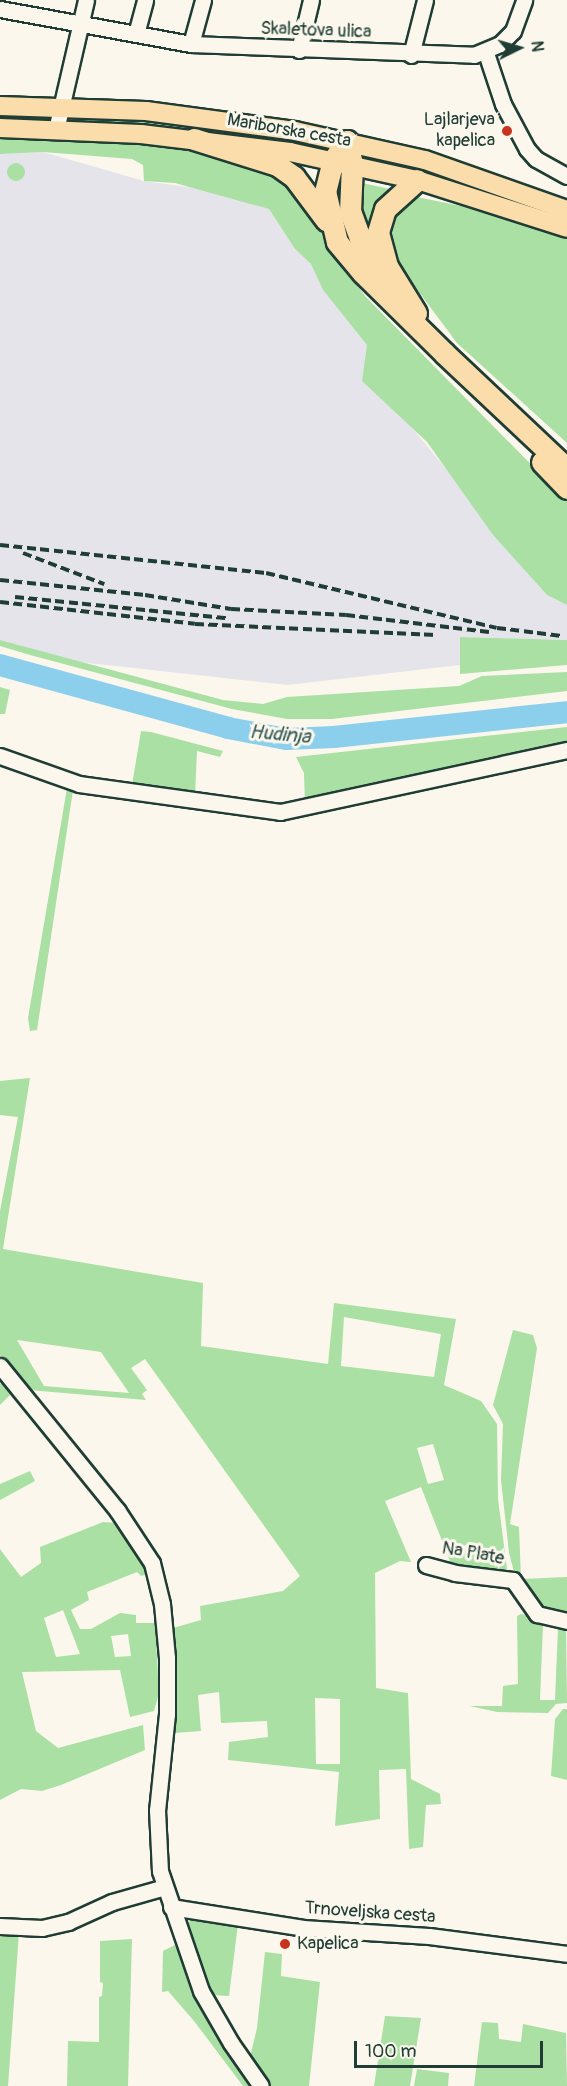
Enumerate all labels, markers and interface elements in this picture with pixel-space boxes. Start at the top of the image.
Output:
street label: Skaletova ulica [260,18,372,44]
north arrow [489,18,549,78]
text: N [526,40,547,53]
street label: Mariborska cesta [225,109,353,153]
place label: Lajlarjeva kapelica [424,110,495,152]
marker: Lajlarjeva kapelica [500,124,514,138]
water label: Hudinja [249,719,311,749]
street label: Na Plate [440,1538,506,1570]
street label: Trnoveljska cesta [304,1898,436,1928]
place label: Kapelica [297,1933,359,1955]
marker: Kapelica [278,1937,292,1951]
scale bar [357,2029,546,2067]
text: 100 m [365,2040,417,2063]

